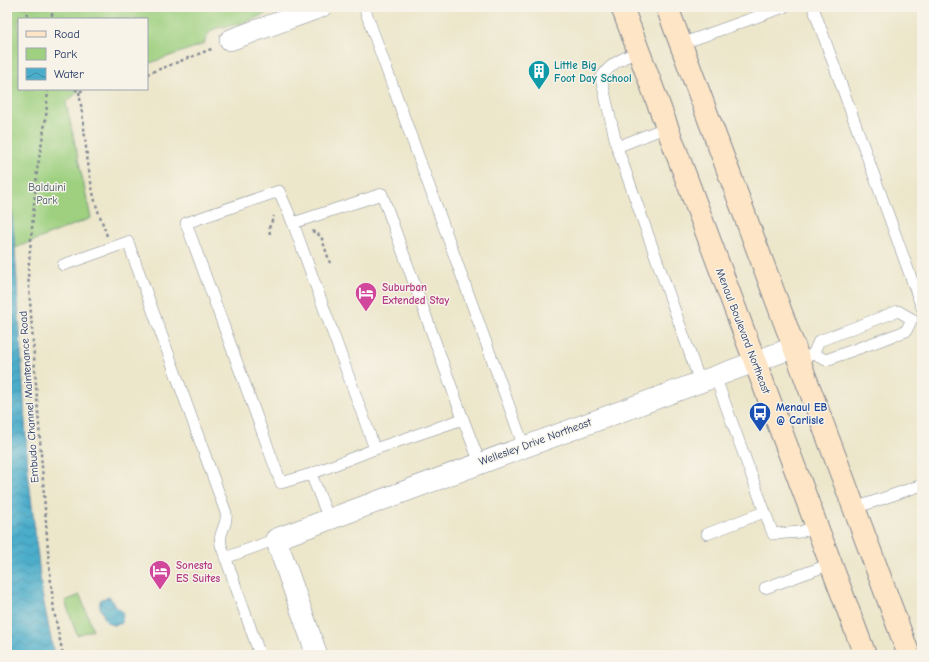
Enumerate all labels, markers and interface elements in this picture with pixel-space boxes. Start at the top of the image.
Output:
legend [18,18,148,90]
text: Road [54,27,80,41]
text: Park [54,47,77,61]
building icon: Little Big Foot Day School [526,58,552,91]
place label: Little Big Foot Day School [554,59,632,85]
text: Water [54,67,84,81]
park label: Balduini Park [28,181,66,207]
street label: Menaul Boulevard Northeast [713,266,773,396]
hotel icon: Suburban Extended Stay [353,280,379,313]
place label: Suburban Extended Stay [382,281,449,307]
street label: Embudo Channel Maintenance Road [16,310,42,484]
bus stop icon: Menaul EB @ Carlisle [747,400,773,433]
place label: Menaul EB @ Carlisle [776,401,828,427]
street label: Wellesley Drive Northeast [477,415,594,468]
hotel icon: Sonesta ES Suites [147,558,173,591]
place label: Sonesta ES Suites [176,559,221,585]

